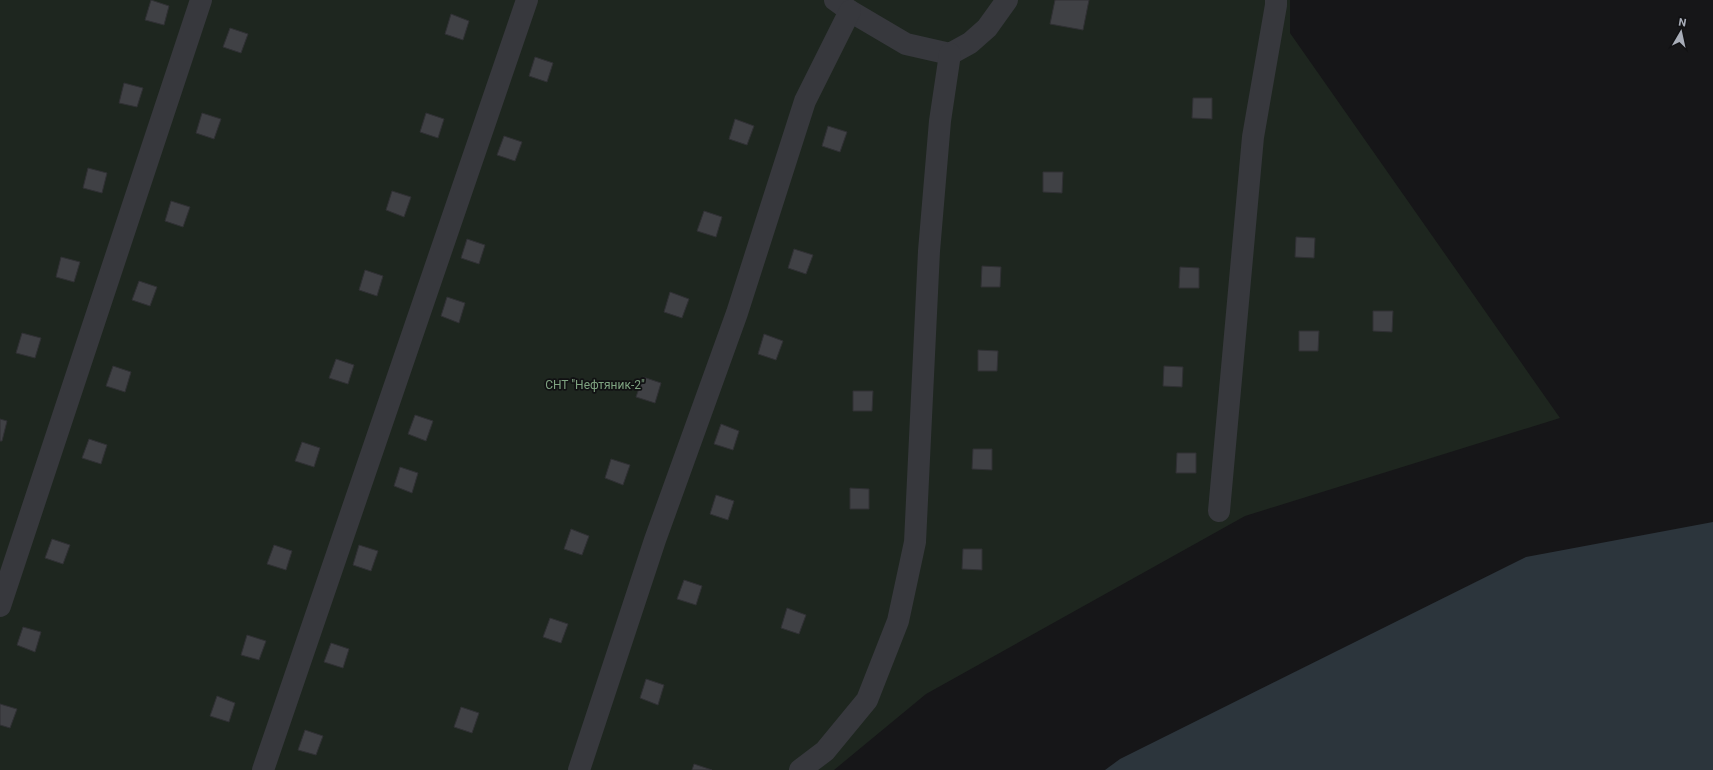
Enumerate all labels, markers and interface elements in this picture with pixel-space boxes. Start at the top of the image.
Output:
north arrow [1661,12,1701,52]
text: N [1678,16,1688,30]
park label: СНТ "Нефтяник-2" [545,378,645,392]

